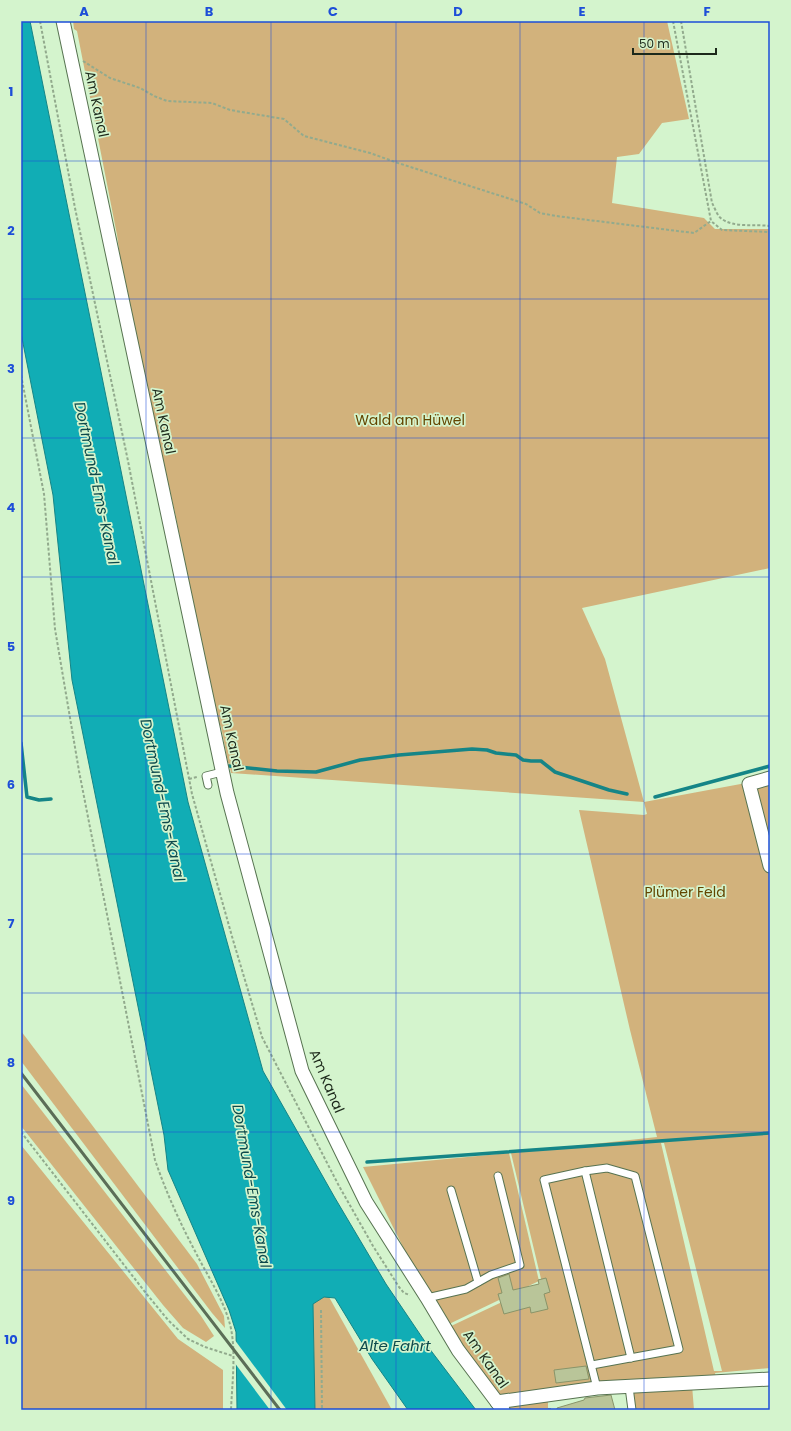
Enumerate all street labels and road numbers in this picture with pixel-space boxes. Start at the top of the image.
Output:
street label: Am Kanal [80,69,114,139]
street label: Am Kanal [147,386,181,456]
street label: Am Kanal [215,703,249,773]
street label: Am Kanal [305,1046,349,1116]
street label: Am Kanal [459,1326,513,1392]

